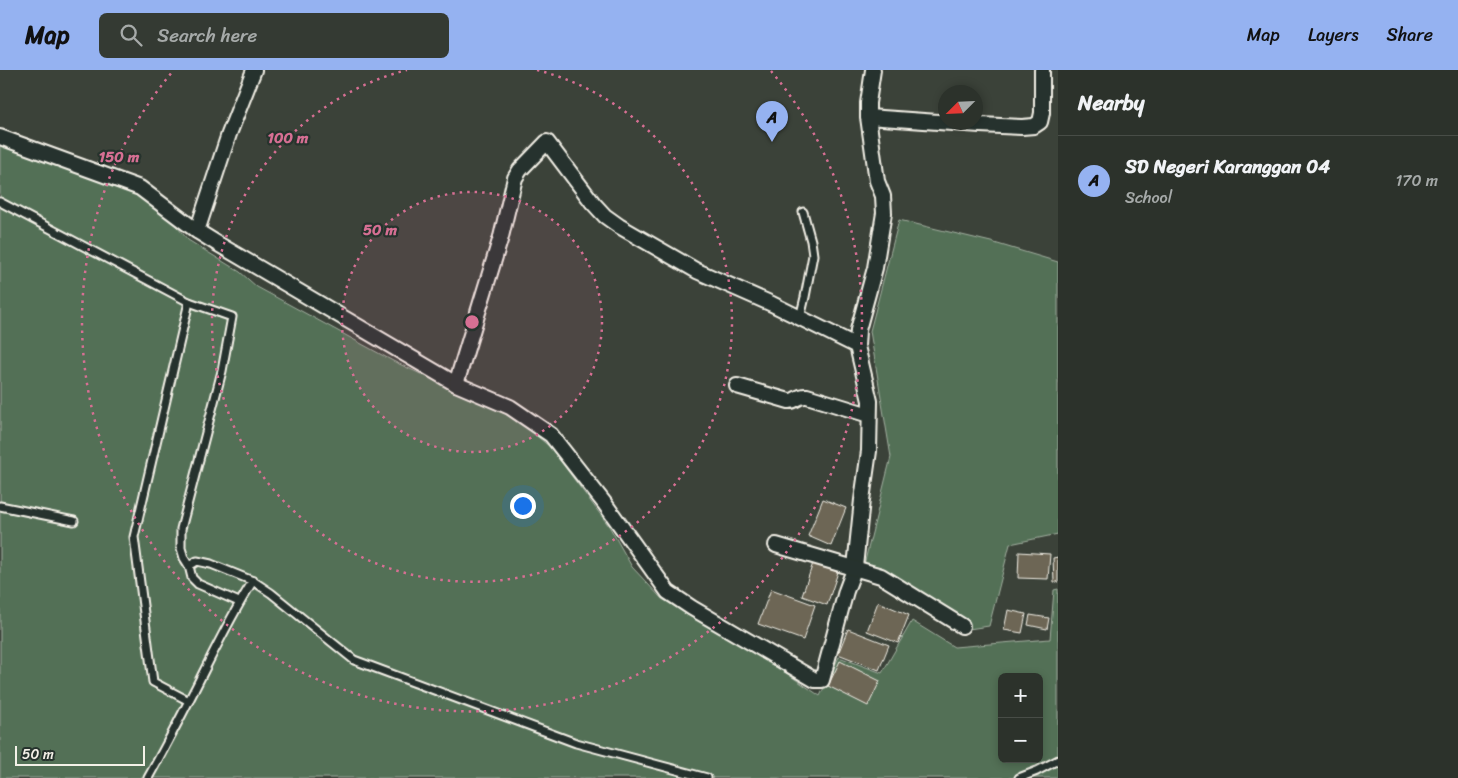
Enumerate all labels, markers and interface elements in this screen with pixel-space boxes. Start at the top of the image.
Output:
search box [99,13,449,58]
text: Map [25,14,69,56]
text: Search here [157,19,257,52]
text: Map [1247,19,1280,51]
text: Layers [1308,19,1359,51]
text: Share [1387,19,1433,51]
icon: search [117,21,145,49]
text: Nearby [1078,84,1144,122]
north arrow [938,85,983,130]
pin: A [756,101,788,142]
text: 100 m [268,125,309,151]
text: 150 m [99,144,140,170]
text: SD Negeri Karanggan 04 [1125,150,1330,183]
text: A [1089,166,1099,195]
text: 170 m [1395,166,1438,195]
text: School [1125,183,1172,212]
text: 50 m [363,217,398,243]
centre of rings [463,313,481,331]
your location [510,493,536,519]
map controls [998,673,1043,763]
button: + [998,673,1043,718]
button: − [998,718,1043,763]
text: 50 m [22,742,54,767]
scale bar [15,743,145,766]

